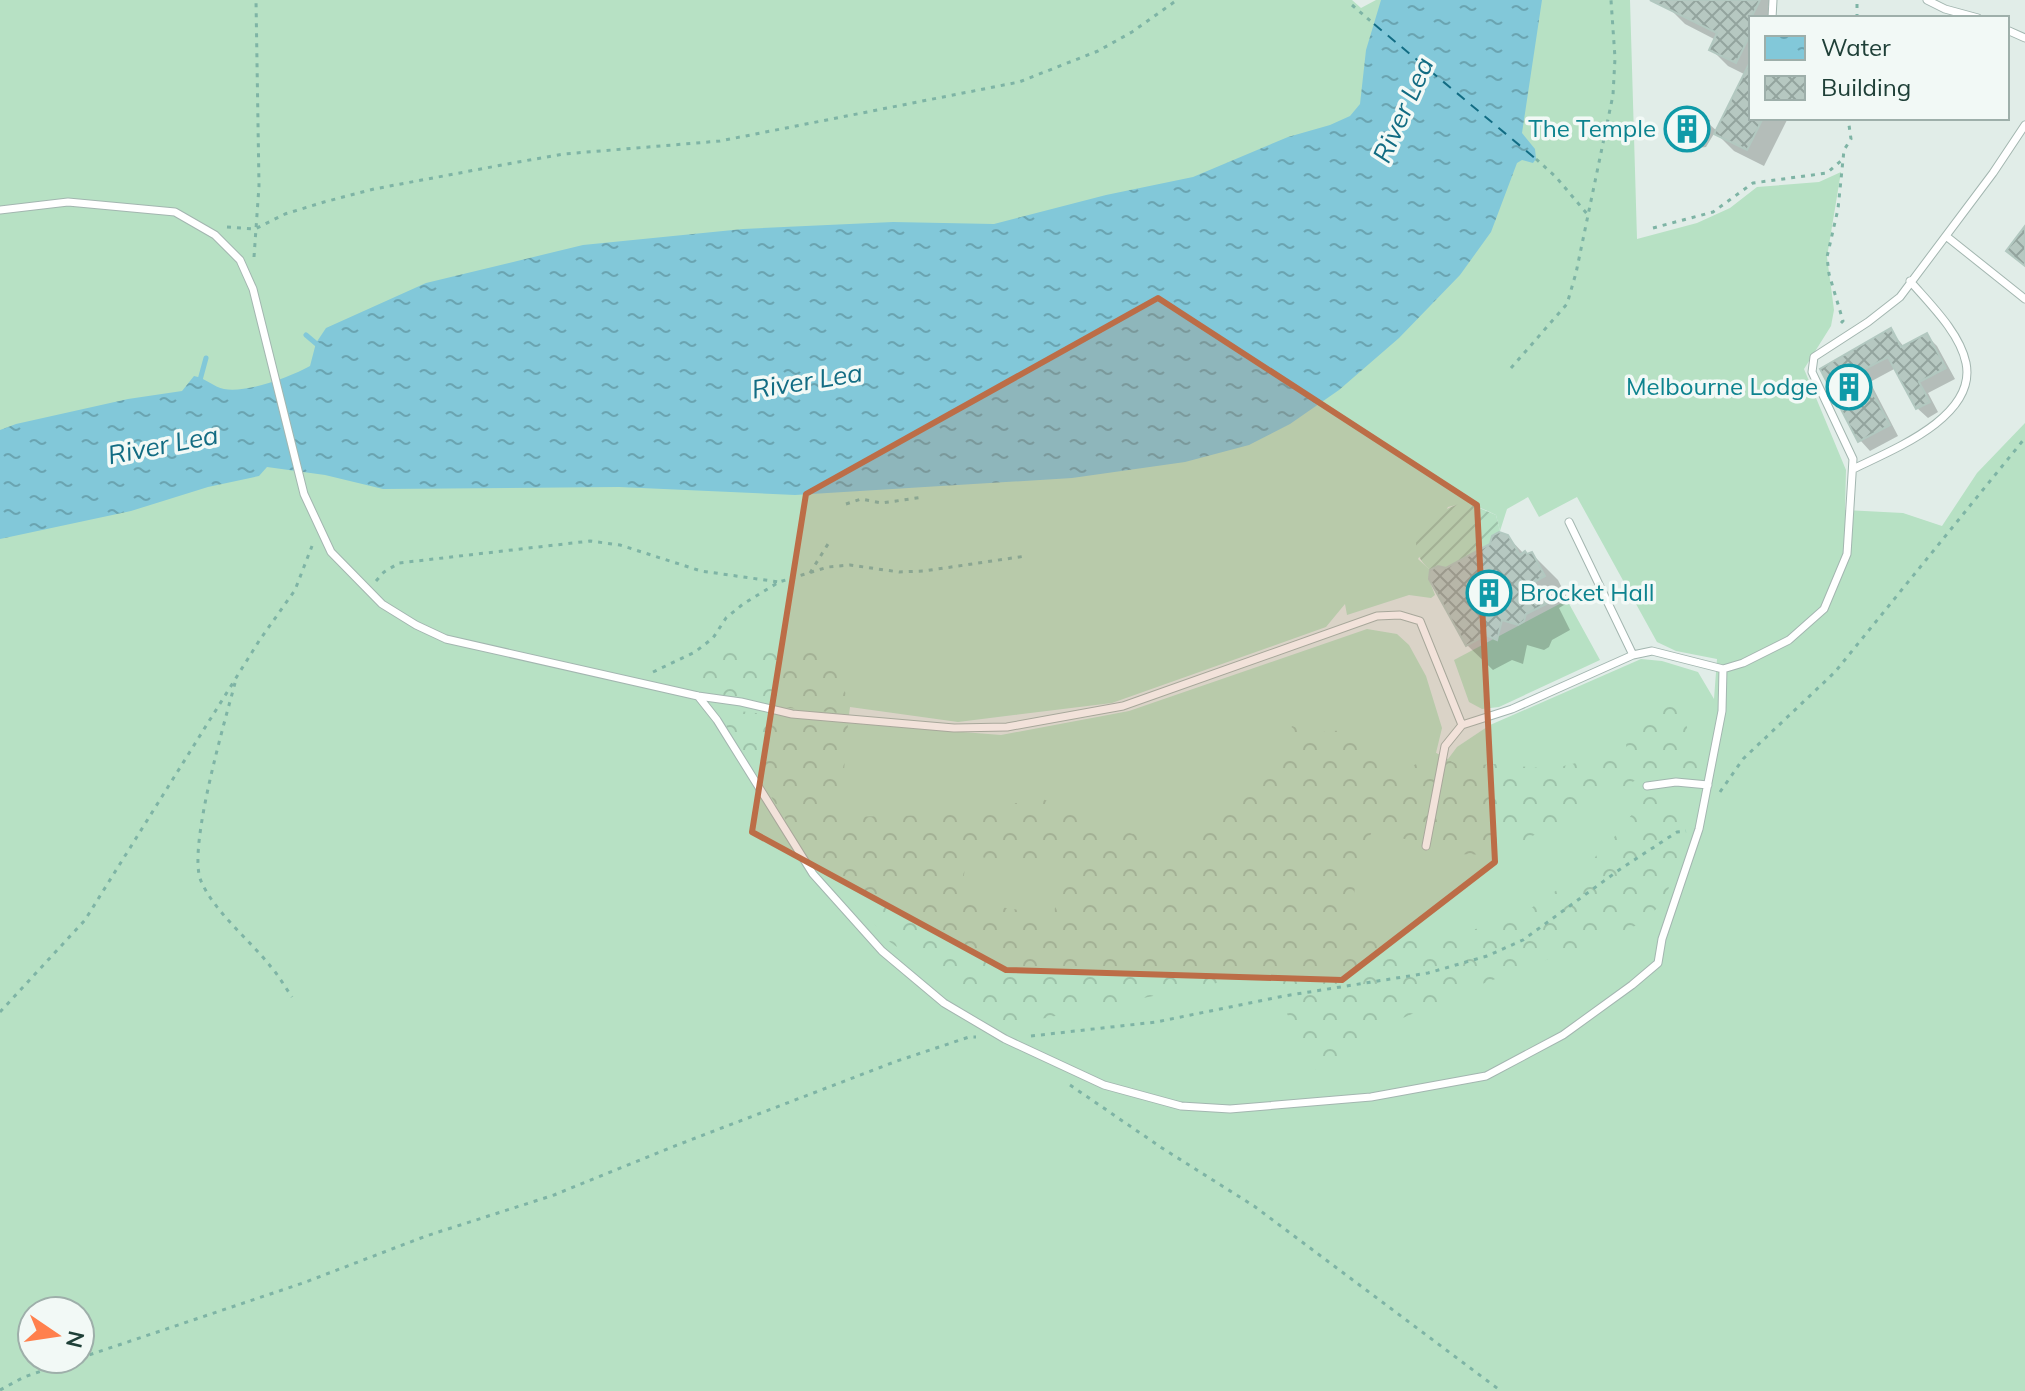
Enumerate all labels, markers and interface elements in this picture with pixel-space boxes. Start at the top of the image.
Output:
legend [1749,16,2009,120]
text: Water [1821,32,1891,62]
water label: River Lea [1365,52,1440,168]
text: Building [1821,72,1911,102]
building icon: The Temple [1663,105,1711,153]
place label: The Temple [1528,113,1656,143]
water label: River Lea [749,355,865,406]
building icon: Melbourne Lodge [1825,363,1873,411]
place label: Melbourne Lodge [1626,371,1818,401]
water label: River Lea [105,418,221,471]
building icon: Brocket Hall [1465,569,1513,617]
place label: Brocket Hall [1520,577,1654,607]
north arrow [16,1295,96,1375]
text: N [60,1328,91,1351]

